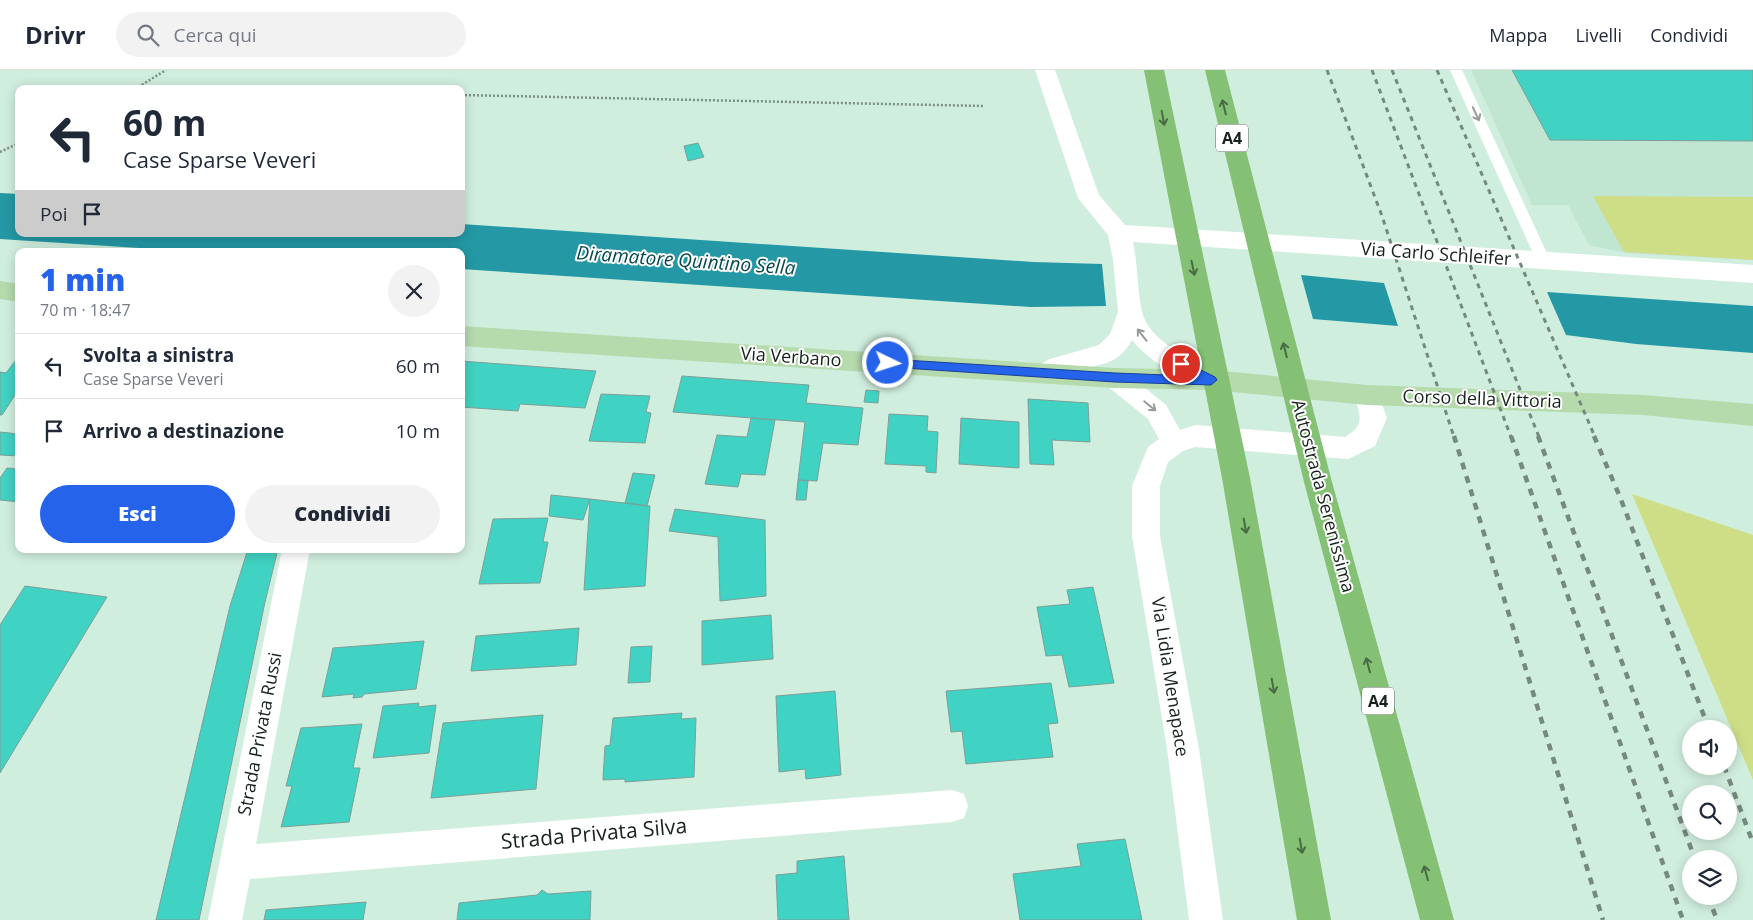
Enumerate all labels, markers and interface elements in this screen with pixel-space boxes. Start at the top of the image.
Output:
search box [116,12,466,57]
text: Drivr [25,18,86,51]
icon: search [134,21,162,49]
text: Cerca qui [174,22,257,48]
text: Mappa [1489,23,1547,47]
text: Livelli [1575,23,1622,47]
text: Condividi [1650,23,1728,47]
text: 60 m [123,99,206,146]
one-way arrow [1219,100,1228,116]
icon: left [40,105,105,170]
one-way arrow [1472,106,1482,121]
one-way arrow [1159,109,1169,125]
road number: A4 [1216,124,1248,152]
text: Case Sparse Veveri [123,144,316,174]
icon: arrive [78,200,106,228]
text: Poi [40,201,68,227]
street label: Via Carlo Schleifer [1360,236,1513,270]
water label: Diramatore Quintino Sella [576,239,797,281]
text: 1 min [40,259,125,300]
one-way arrow [1189,259,1198,275]
button: close [388,265,440,317]
text: 70 m · 18:47 [40,299,131,321]
one-way arrow [1137,328,1147,342]
position arrow [861,336,913,388]
street label: Via Verbano [740,341,842,371]
text: Svolta a sinistra [83,342,234,368]
pin [1160,343,1202,385]
one-way arrow [1279,343,1289,359]
icon: arrive [1167,350,1195,378]
icon: left [40,352,68,380]
text: 60 m [396,353,440,379]
text: Case Sparse Veveri [83,368,224,390]
street label: Corso della Vittoria [1402,383,1562,413]
street label: Autostrada Serenissima [1287,396,1361,595]
one-way arrow [1143,401,1156,412]
icon: arrive [40,417,68,445]
text: Arrivo a destinazione [83,418,284,444]
text: 10 m [396,418,440,444]
button: Esci [40,485,235,543]
button: Condividi [245,485,440,543]
one-way arrow [1240,518,1250,534]
street label: Via Lidia Menapace [1147,595,1195,758]
street label: Strada Privata Russi [231,650,287,818]
one-way arrow [1363,658,1373,674]
one-way arrow [1268,678,1278,694]
road number: A4 [1362,688,1394,714]
map controls [1682,720,1737,905]
button: sound [1682,720,1737,775]
button: search [1682,785,1737,840]
street label: Strada Privata Silva [500,811,688,855]
one-way arrow [1296,838,1306,854]
button: layers [1682,850,1737,905]
one-way arrow [1420,865,1430,881]

